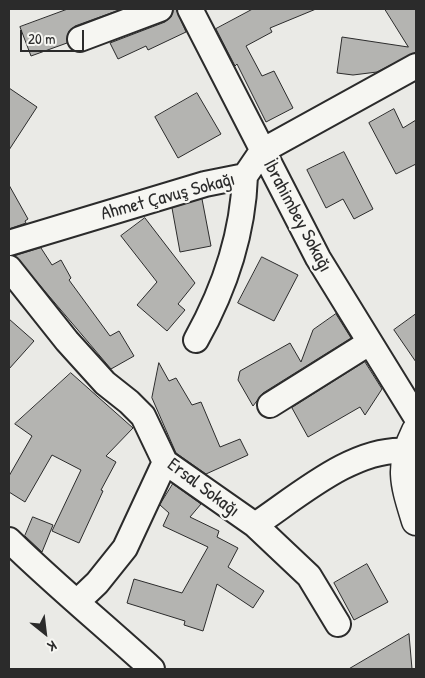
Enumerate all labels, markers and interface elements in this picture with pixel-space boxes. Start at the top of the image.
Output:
scale bar [22,20,86,52]
text: 20 m [28,28,55,49]
street label: İbrahimbey Sokağı [258,156,336,276]
street label: Ahmet Çavuş Sokağı [98,168,238,226]
street label: Ersal Sokağı [162,454,244,522]
north arrow [20,608,70,658]
text: K [45,636,60,657]

